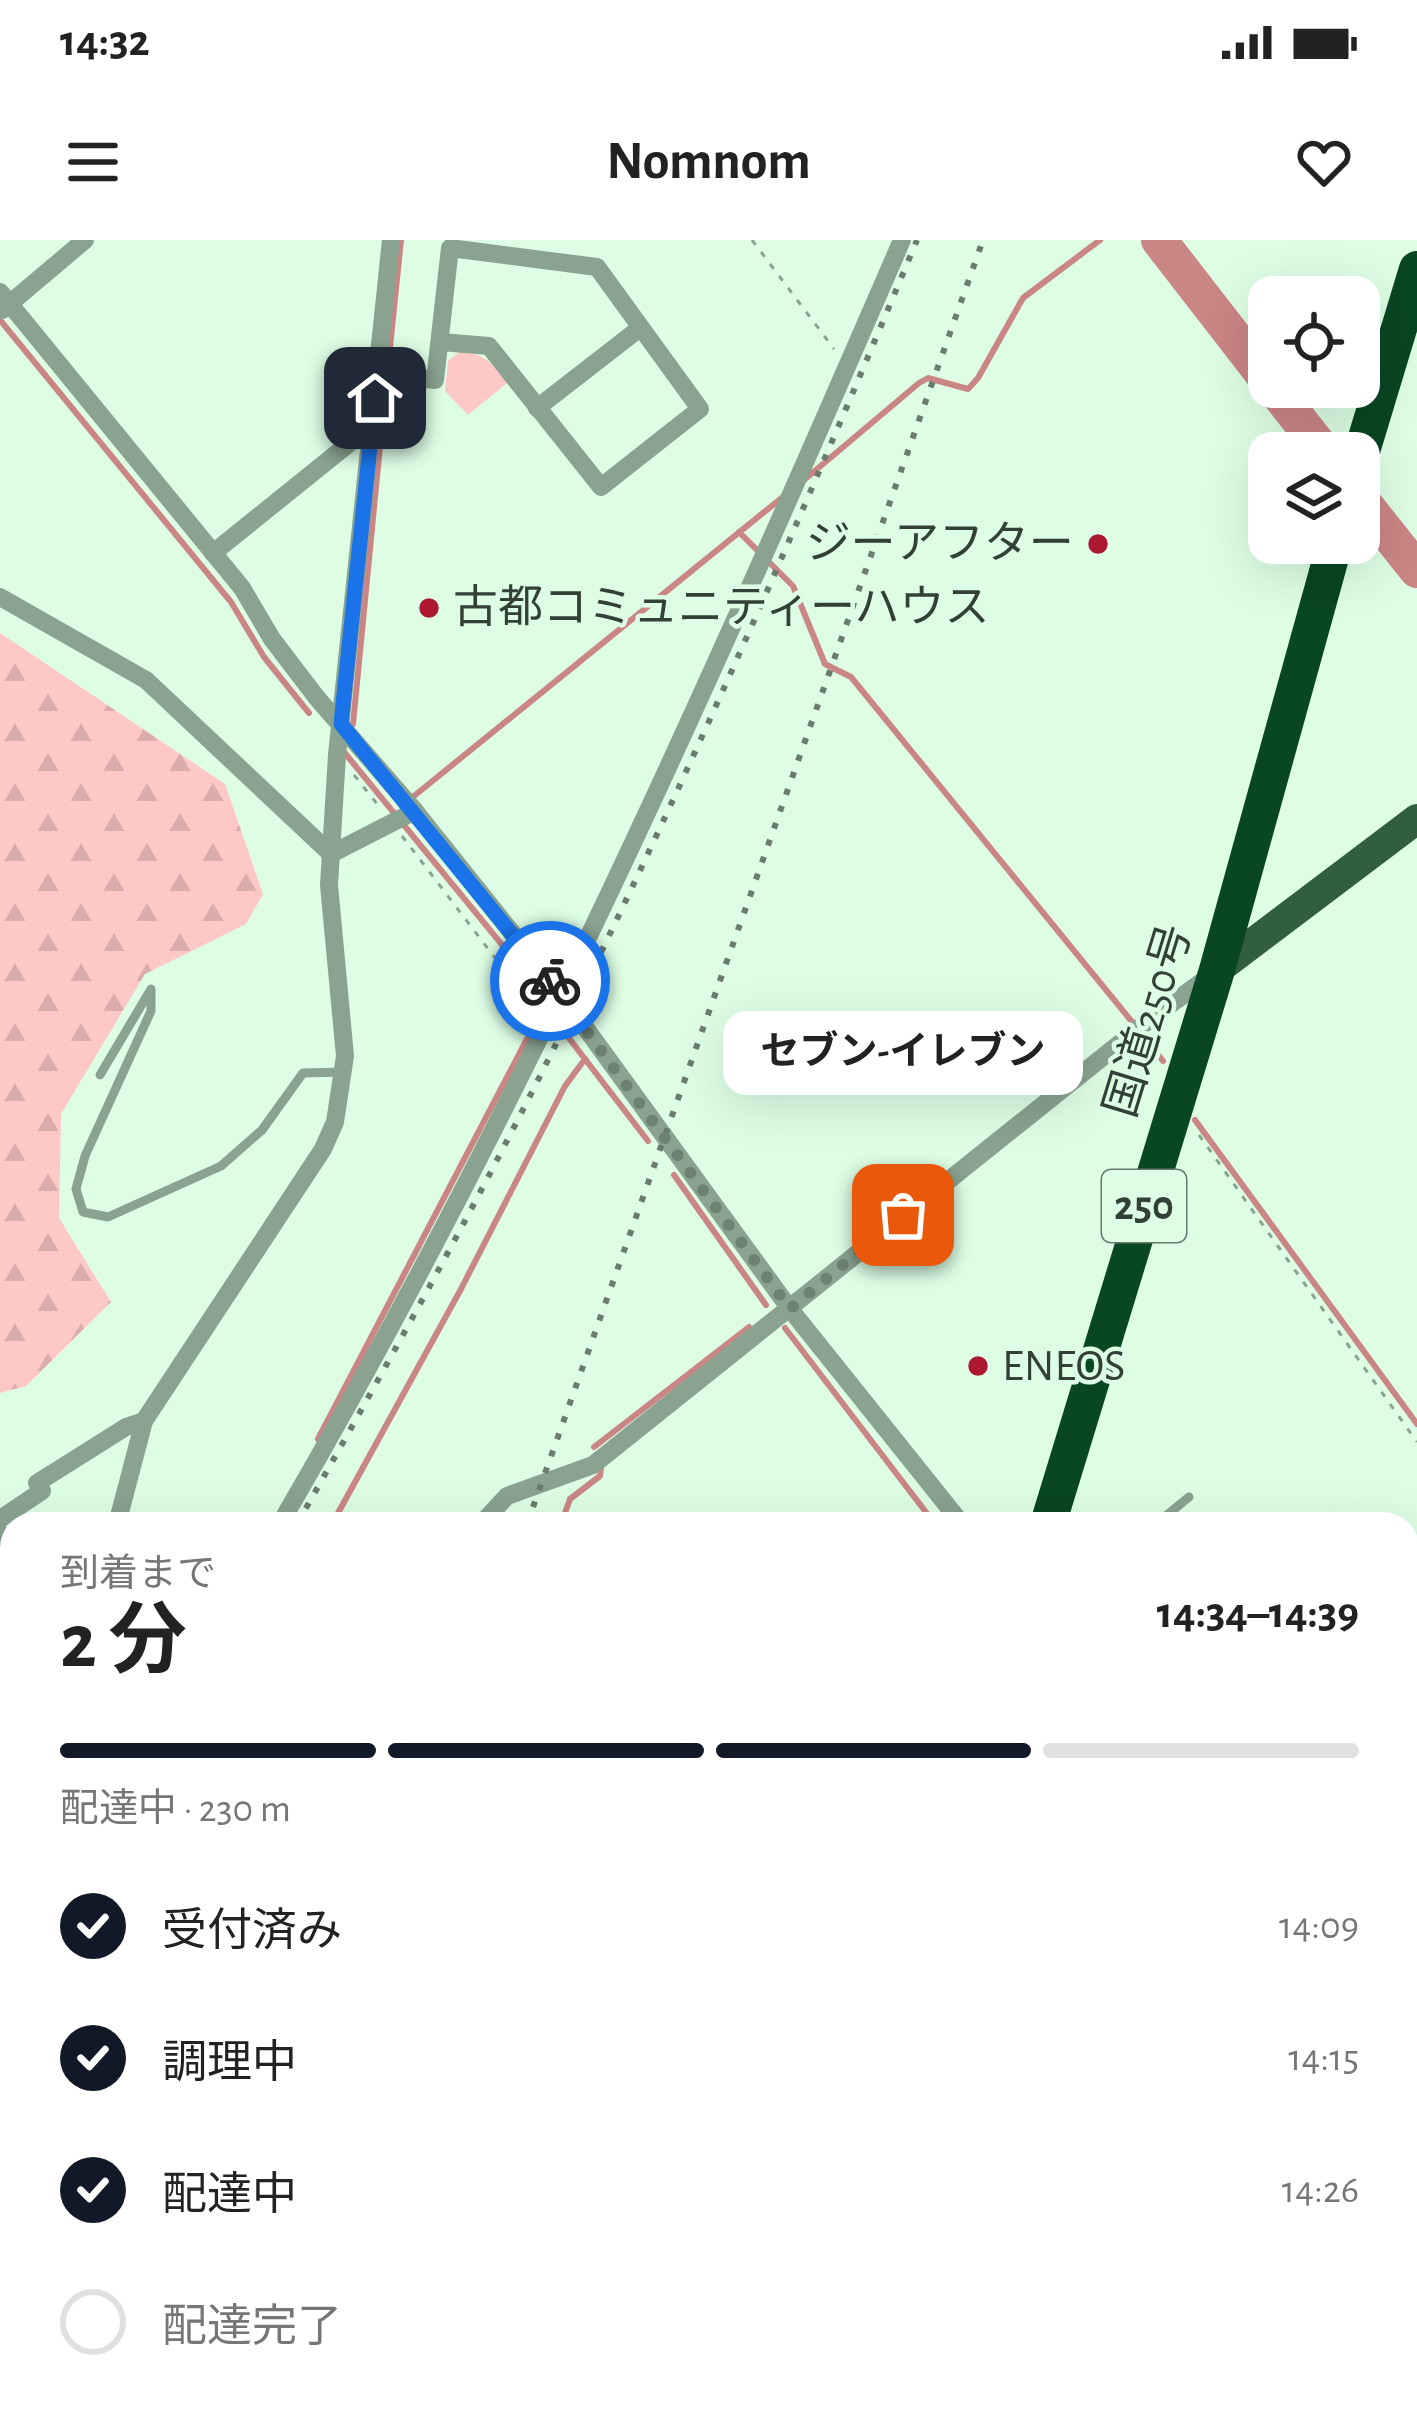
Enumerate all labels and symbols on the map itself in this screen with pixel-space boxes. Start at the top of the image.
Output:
pin [324,347,426,449]
place label: ジーアフター [806,521,1074,567]
marker: ジーアフター [1085,531,1111,557]
place label: 古都コミュニティーハウス [453,583,989,631]
marker: 古都コミュニティーハウス [416,595,442,621]
street label: 国道250号 [1097,919,1199,1122]
courier [490,921,610,1041]
callout: セブン-イレブン [723,1011,1083,1095]
pin [852,1164,954,1266]
road number: 250 [1102,1170,1186,1242]
place label: ENEOS [1002,1344,1125,1389]
marker: ENEOS [965,1353,991,1379]

